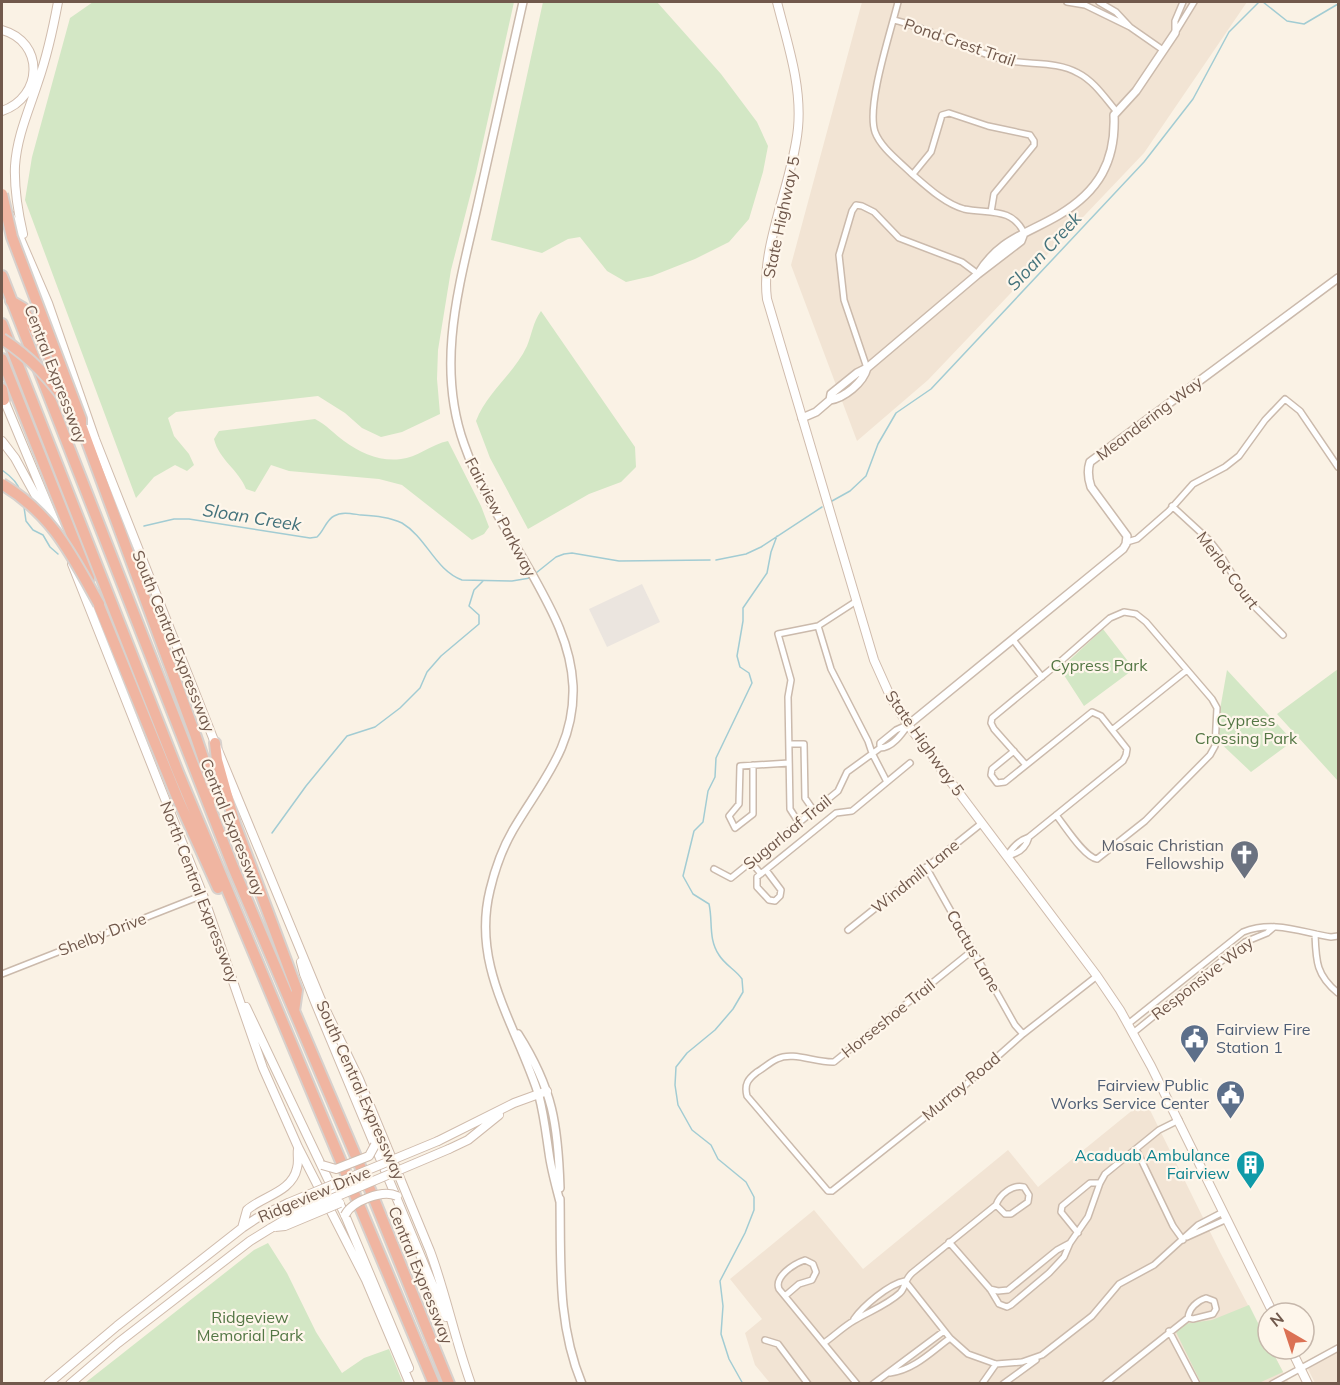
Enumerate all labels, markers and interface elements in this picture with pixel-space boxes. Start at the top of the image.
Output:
street label: Pond Crest Trail [902,14,1018,70]
street label: State Highway 5 [758,154,804,280]
water label: Sloan Creek [1002,206,1087,295]
street label: Central Expressway [20,302,92,447]
street label: Meandering Way [1092,371,1206,464]
street label: Fairview Parkway [461,454,541,581]
water label: Sloan Creek [201,498,304,536]
street label: Merlot Court [1192,527,1264,613]
street label: South Central Expressway [128,547,220,735]
park label: Cypress Park [1051,655,1148,675]
street label: State Highway 5 [881,686,969,800]
park label: Cypress Crossing Park [1195,710,1298,748]
street label: Central Expressway [196,755,270,899]
street label: Sugarloaf Trail [739,790,835,874]
street label: North Central Expressway [156,798,244,986]
street label: Windmill Lane [867,835,963,917]
place label: Mosaic Christian Fellowship [1102,835,1224,873]
church icon: Mosaic Christian Fellowship [1229,838,1261,880]
street label: Cactus Lane [942,906,1006,996]
street label: Shelby Drive [55,908,149,960]
street label: Responsive Way [1147,932,1257,1024]
street label: Horseshoe Trail [837,974,939,1062]
street label: South Central Expressway [312,997,410,1183]
place label: Fairview Fire Station 1 [1216,1019,1311,1057]
public building icon: Fairview Fire Station 1 [1179,1022,1211,1064]
street label: Murray Road [918,1048,1004,1124]
place label: Fairview Public Works Service Center [1051,1075,1209,1113]
public building icon: Fairview Public Works Service Center [1214,1078,1246,1120]
place label: Acaduab Ambulance Fairview [1075,1145,1230,1183]
building icon: Acaduab Ambulance Fairview [1235,1148,1267,1190]
street label: Ridgeview Drive [255,1161,373,1227]
street label: Central Expressway [384,1203,458,1347]
north arrow [1256,1301,1316,1361]
park label: Ridgeview Memorial Park [197,1307,304,1345]
text: N [1266,1308,1288,1331]

